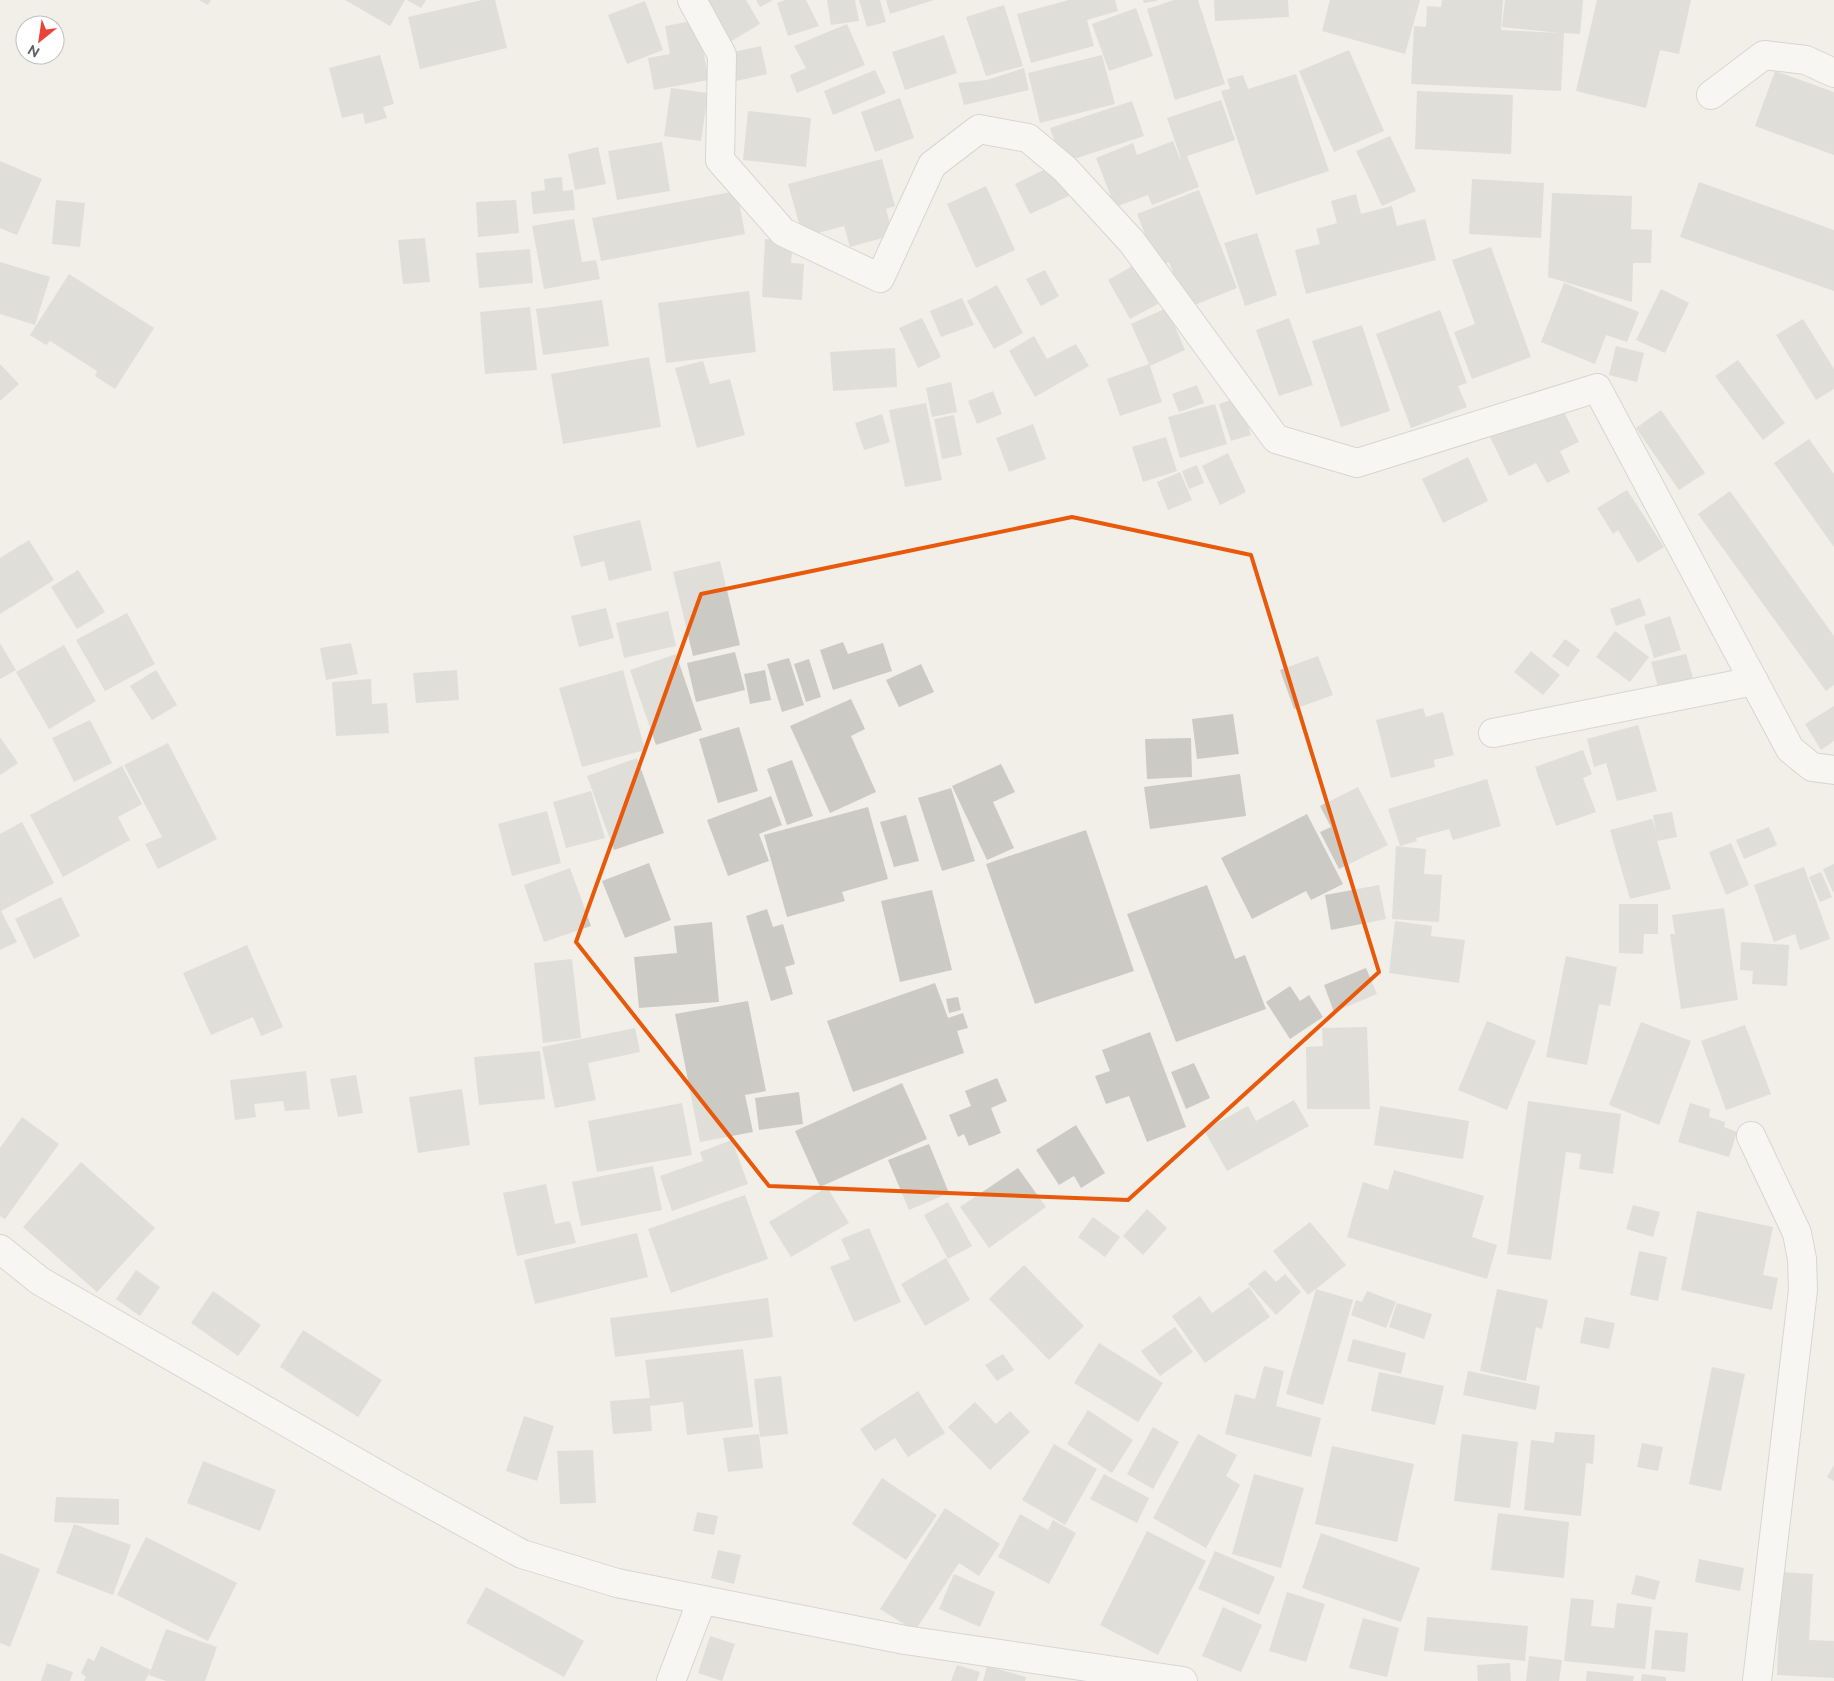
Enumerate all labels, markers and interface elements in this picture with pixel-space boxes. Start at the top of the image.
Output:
north arrow [15,15,65,65]
text: N [25,42,42,61]

